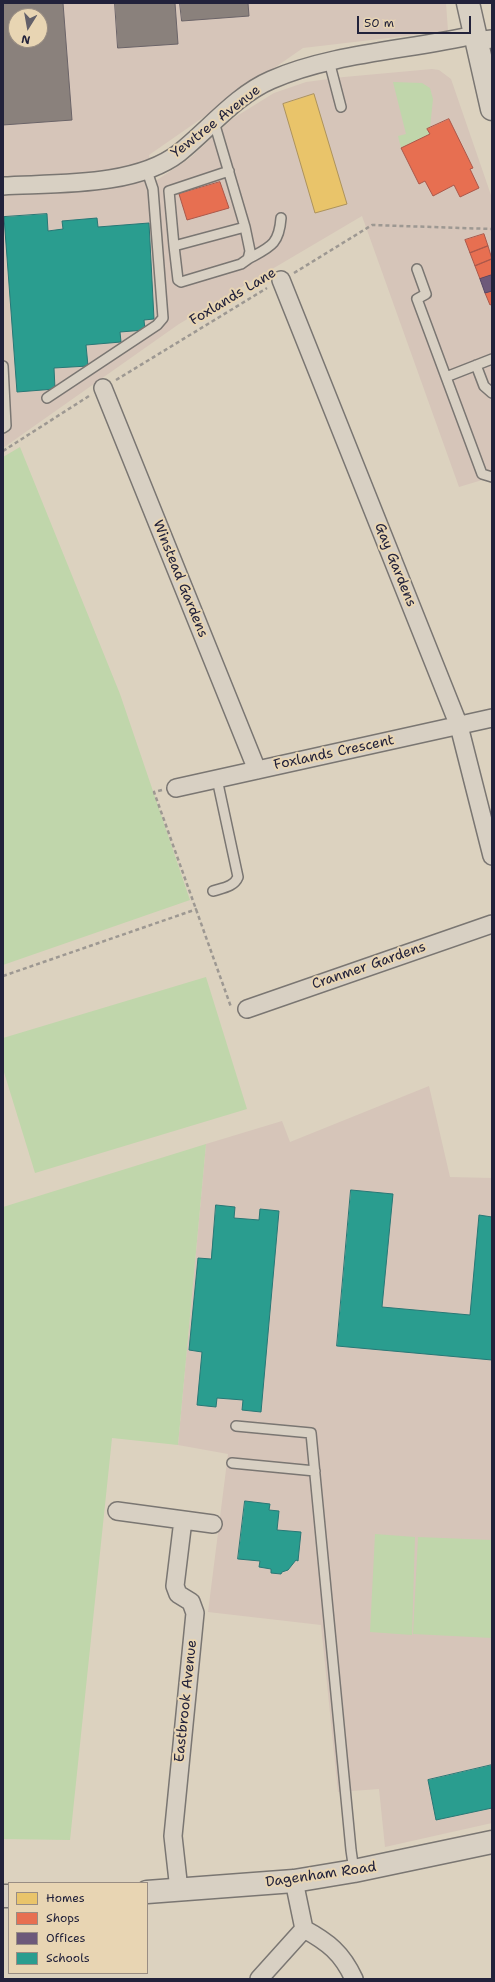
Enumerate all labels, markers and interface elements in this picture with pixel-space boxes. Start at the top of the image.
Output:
north arrow [8,8,48,48]
scale bar [359,8,473,34]
text: 50 m [364,15,394,31]
text: N [20,31,32,47]
street label: Yewtree Avenue [168,82,264,162]
street label: Foxlands Lane [187,265,279,329]
street label: Winstead Gardens [149,518,211,640]
street label: Gay Gardens [371,521,419,609]
street label: Foxlands Crescent [272,732,396,774]
street label: Cranmer Gardens [310,939,428,993]
street label: Eastbrook Avenue [171,1639,201,1763]
street label: Dagenham Road [265,1859,377,1891]
legend [8,1882,148,1974]
text: Homes [46,1890,85,1906]
text: Shops [46,1910,80,1926]
text: Offices [46,1930,86,1946]
text: Schools [46,1950,90,1966]

